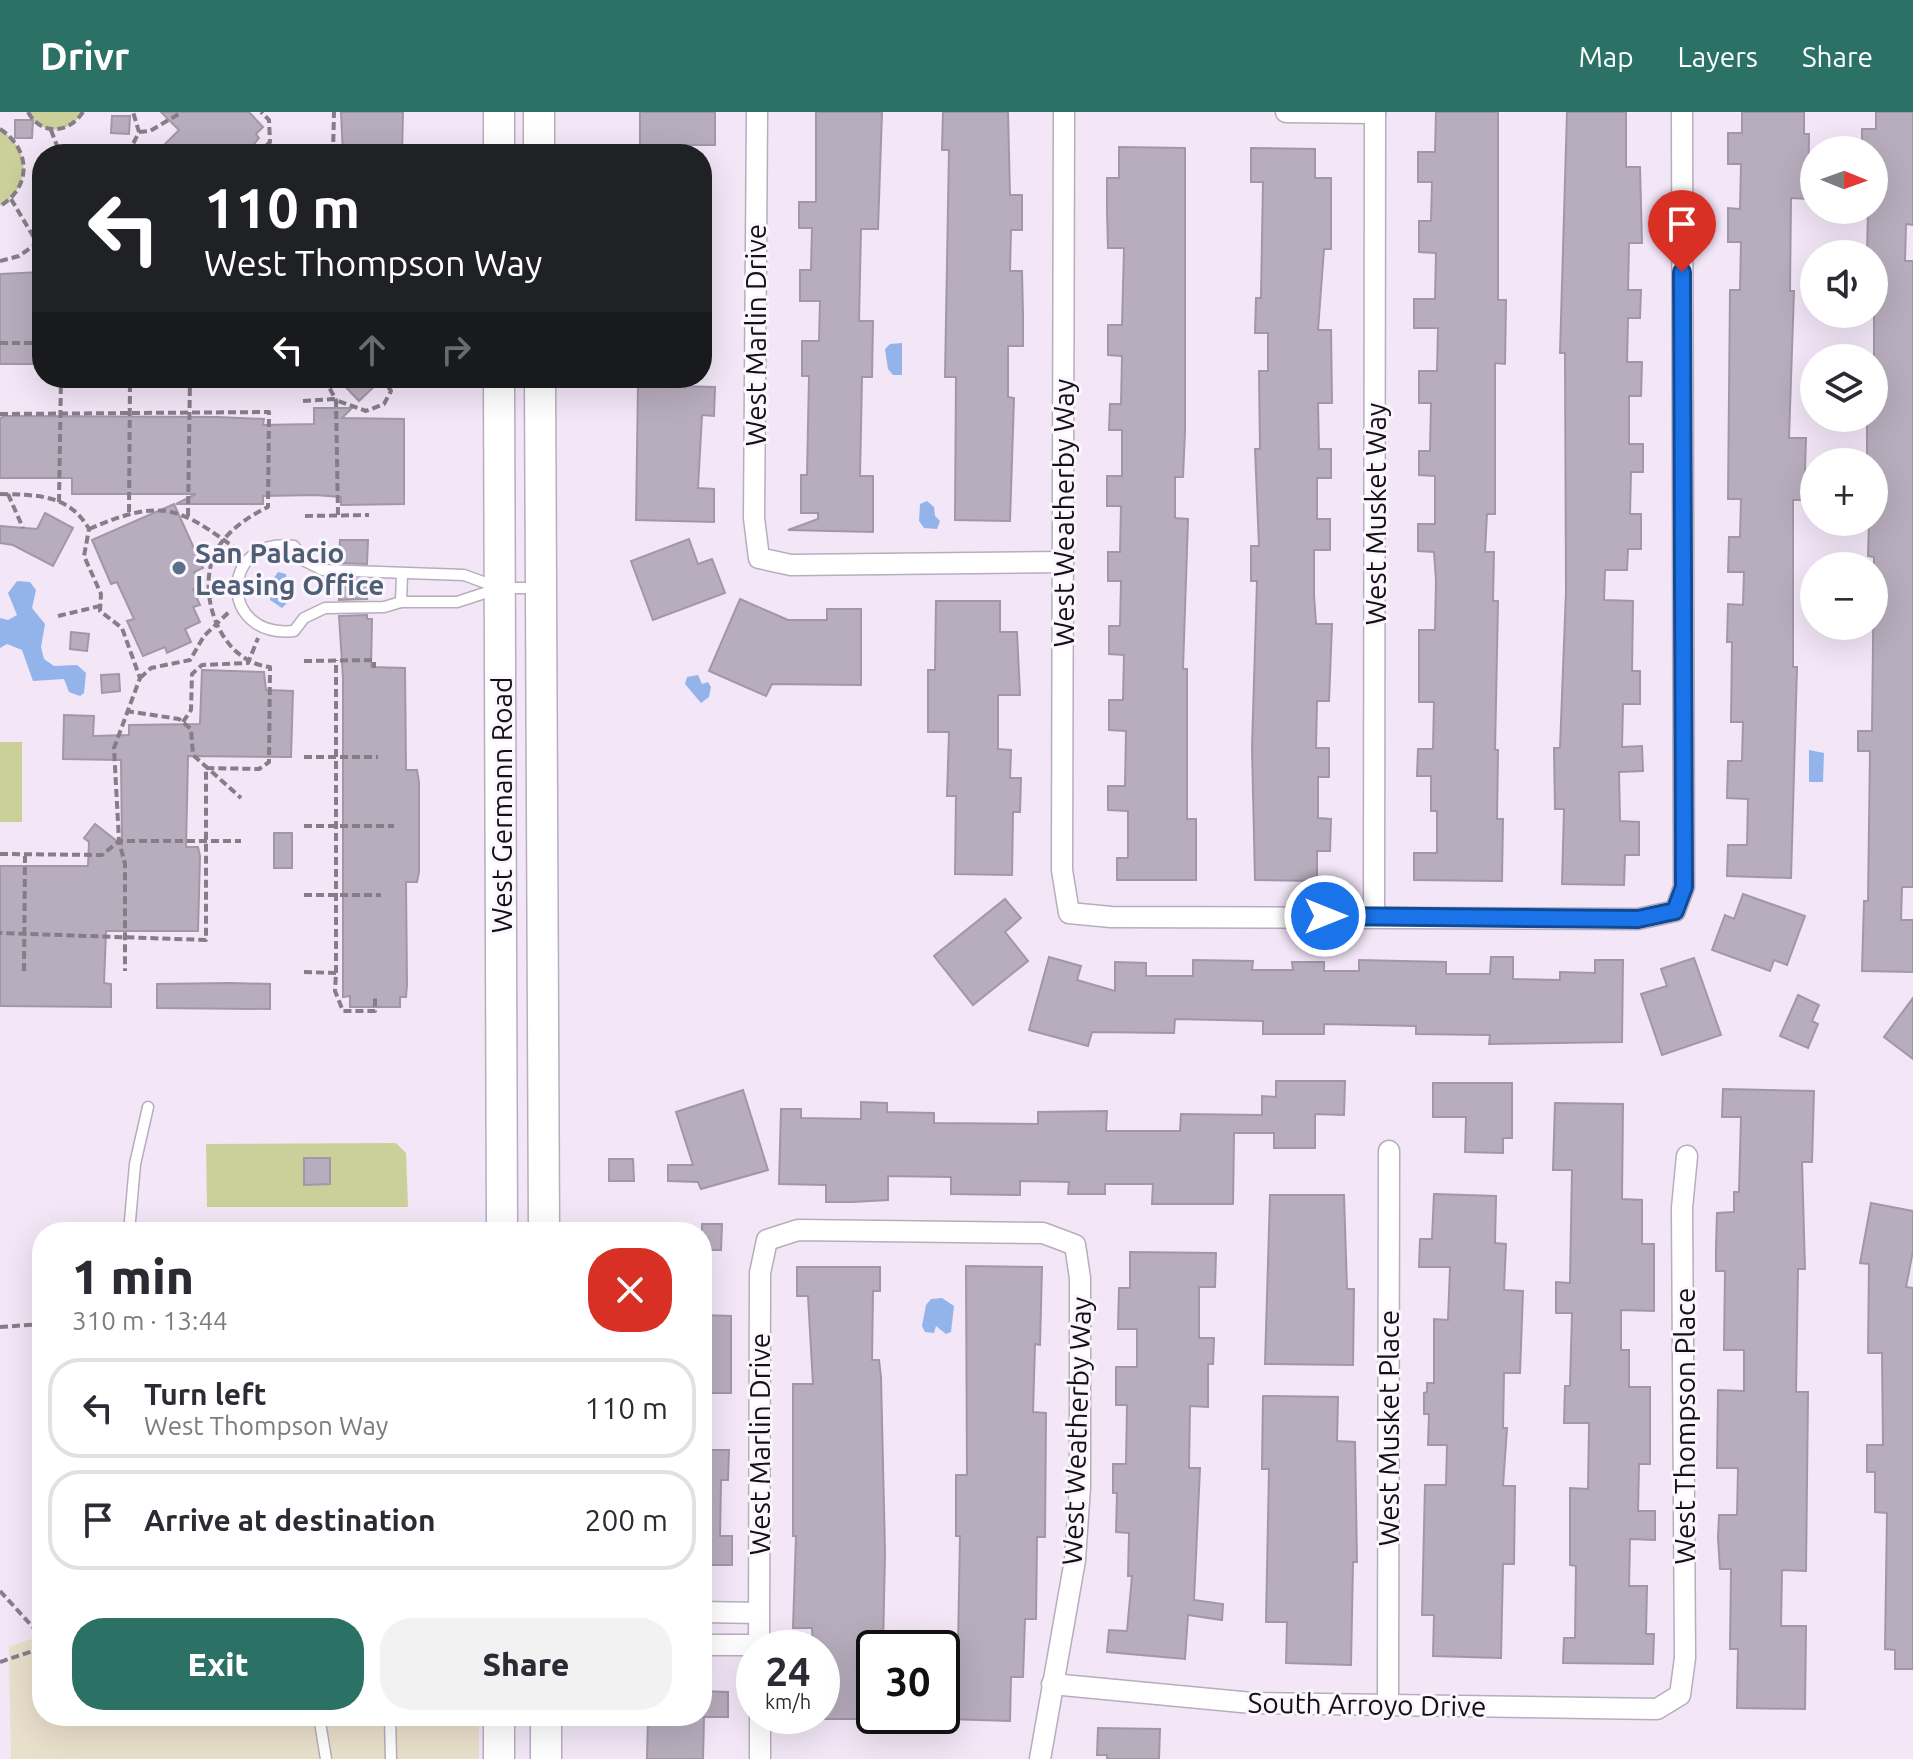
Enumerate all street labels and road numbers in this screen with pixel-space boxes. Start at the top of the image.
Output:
street label: West Marlin Drive [740,224,771,446]
street label: West Weatherby Way [1048,379,1079,647]
street label: West Musket Way [1360,403,1391,625]
street label: West Germann Road [486,677,517,933]
street label: West Thompson Place [1669,1288,1700,1564]
street label: West Weatherby Way [1056,1296,1096,1566]
street label: West Musket Place [1373,1310,1404,1546]
street label: West Marlin Drive [744,1333,775,1555]
street label: South Arroyo Drive [1247,1686,1487,1722]

